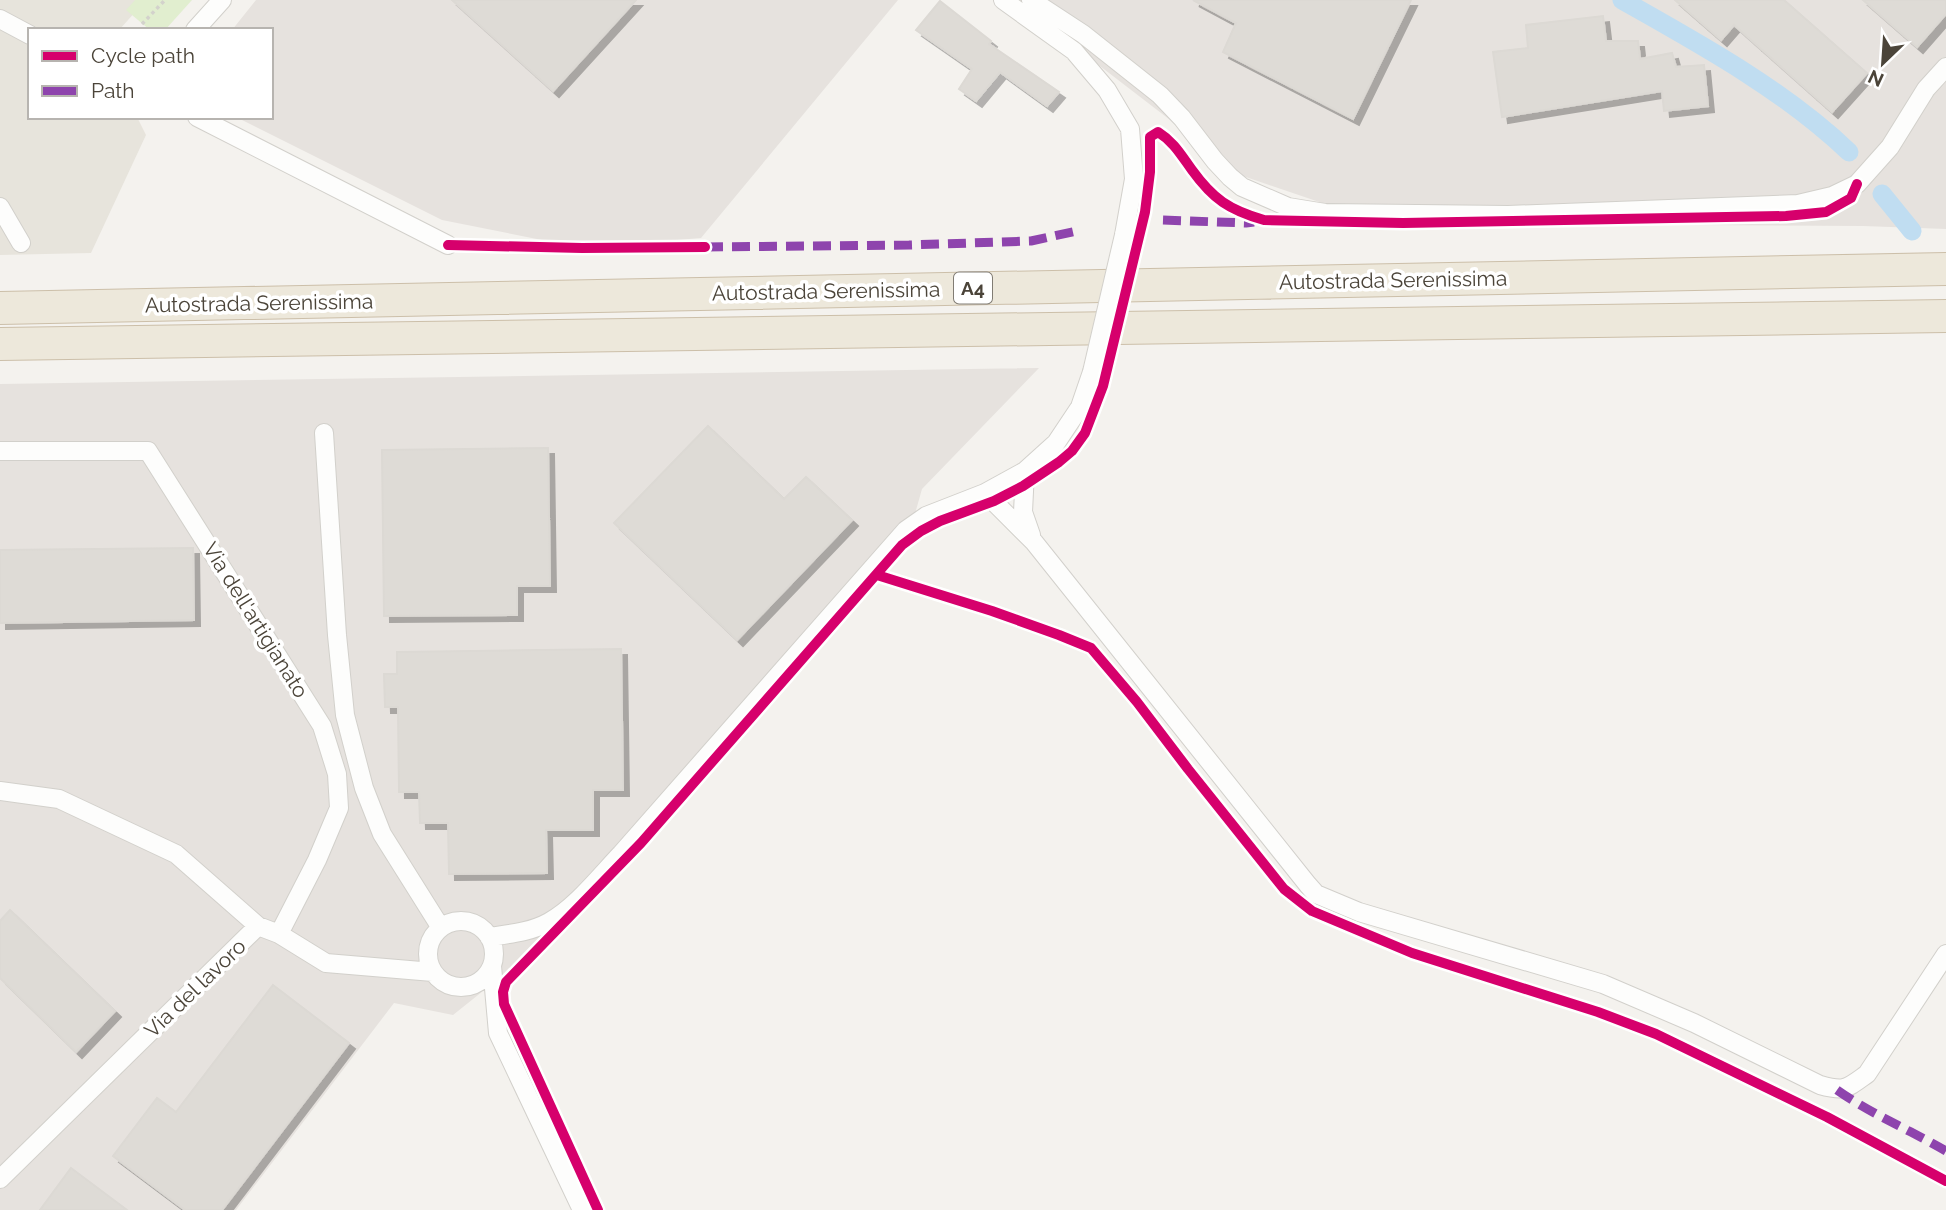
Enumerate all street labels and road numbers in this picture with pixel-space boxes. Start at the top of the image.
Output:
street label: Autostrada Serenissima [1279,266,1507,294]
road number: A4 [954,272,992,304]
street label: Autostrada Serenissima [712,277,940,305]
street label: Autostrada Serenissima [145,289,373,317]
street label: Via dell'artigianato [198,538,314,702]
street label: Via del lavoro [139,933,251,1043]

